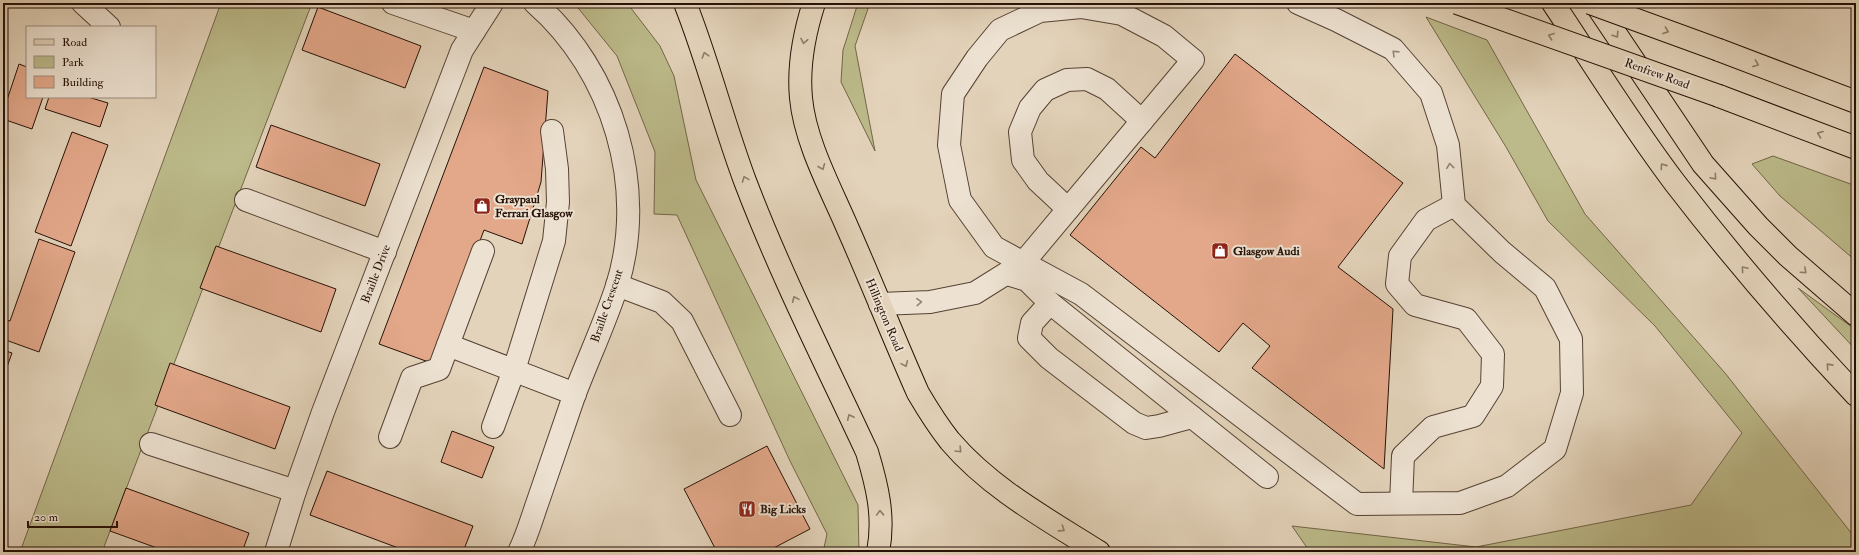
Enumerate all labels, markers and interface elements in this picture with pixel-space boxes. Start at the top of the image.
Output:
legend [26,26,156,98]
one-way arrow [1662,26,1669,34]
one-way arrow [1612,31,1619,38]
one-way arrow [1547,33,1554,41]
text: Road [62,35,87,50]
one-way arrow [800,38,809,44]
one-way arrow [1392,50,1400,57]
one-way arrow [701,52,710,59]
text: Park [62,55,84,70]
street label: Renfrew Road [1622,55,1692,93]
one-way arrow [1752,59,1759,67]
text: Building [62,75,105,90]
one-way arrow [1816,131,1823,139]
one-way arrow [1446,163,1455,169]
one-way arrow [817,164,825,171]
one-way arrow [1661,164,1668,171]
one-way arrow [1710,172,1717,179]
one-way arrow [741,176,749,183]
place label: Graypaul Ferrari Glasgow [495,192,573,221]
shop icon: Graypaul Ferrari Glasgow [472,196,492,216]
shop icon: Glasgow Audi [1210,241,1230,261]
street label: Braille Drive [358,243,394,305]
place label: Glasgow Audi [1233,244,1300,259]
one-way arrow [1741,266,1748,273]
one-way arrow [1799,266,1807,273]
street label: Braille Crescent [588,267,627,344]
street label: Hillington Road [862,276,906,354]
one-way arrow [792,295,800,302]
one-way arrow [916,298,922,306]
one-way arrow [900,360,908,367]
one-way arrow [1827,363,1834,371]
one-way arrow [847,413,855,421]
one-way arrow [954,445,962,453]
restaurant icon: Big Licks [737,499,757,519]
place label: Big Licks [760,502,806,517]
scale bar [28,503,117,529]
text: 20 m [34,510,59,525]
one-way arrow [876,510,885,516]
one-way arrow [1058,524,1065,531]

